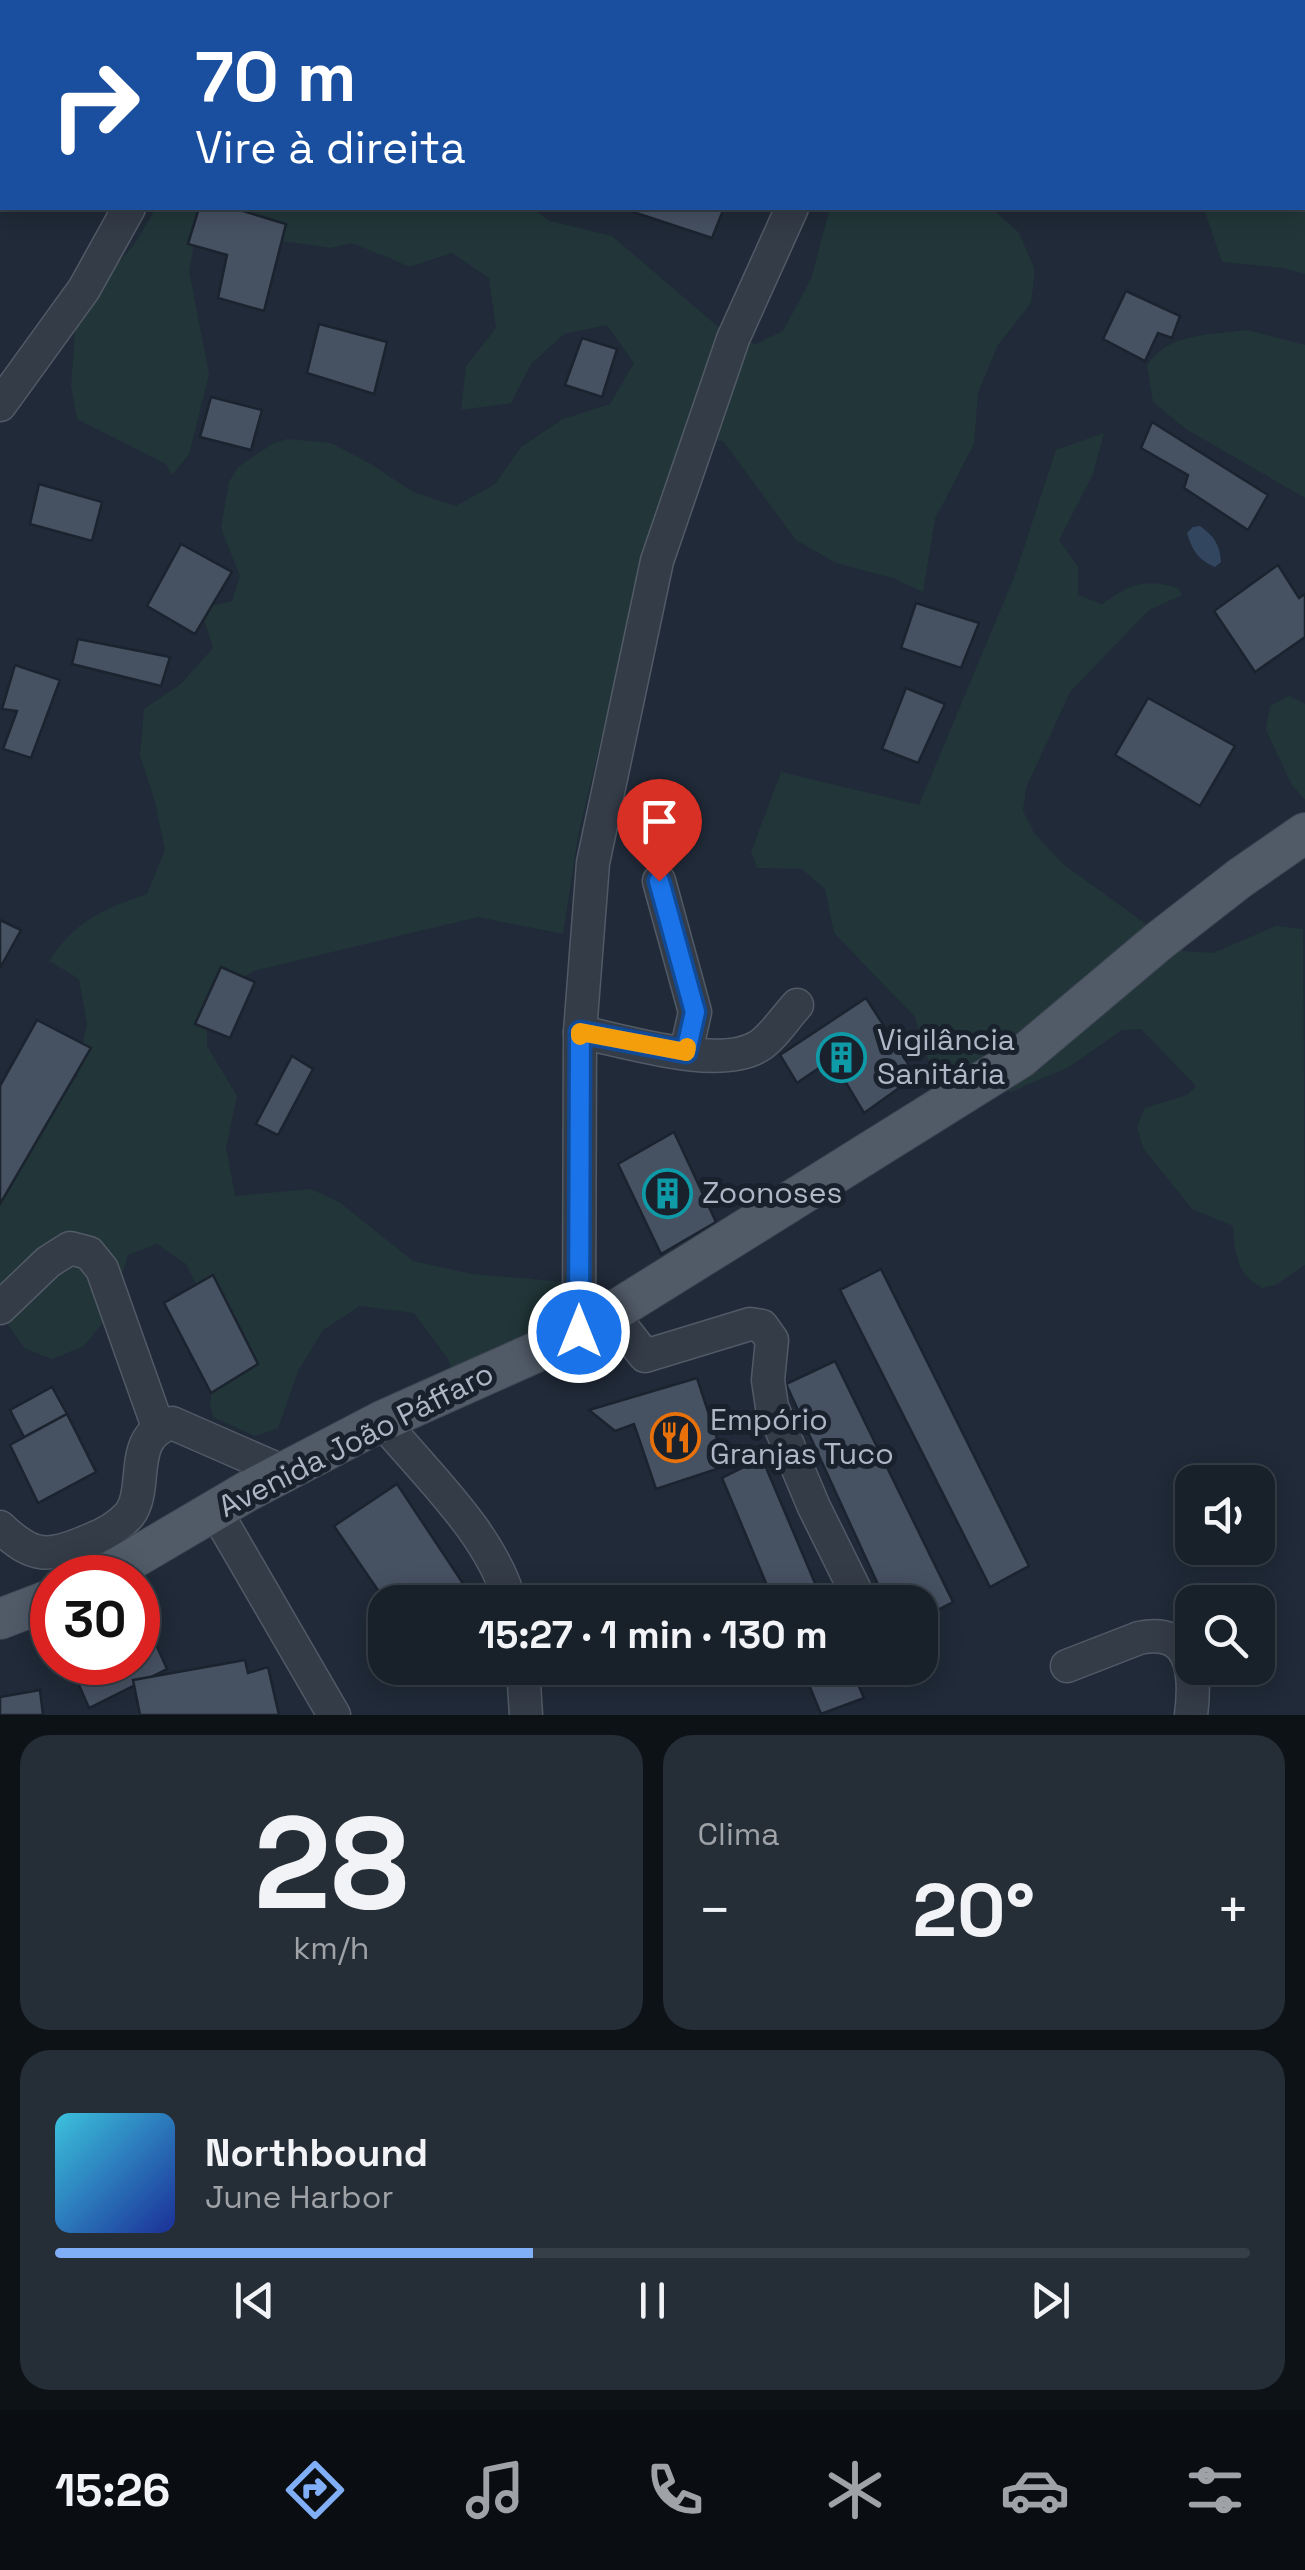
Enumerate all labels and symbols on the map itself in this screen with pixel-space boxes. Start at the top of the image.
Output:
pin [617,779,702,882]
place label: Vigilância Sanitária [877,1020,1015,1093]
building icon: Vigilância Sanitária [816,1031,868,1083]
building icon: Zoonoses [641,1167,693,1219]
place label: Zoonoses [702,1173,842,1212]
position arrow [527,1280,631,1384]
street label: Avenida João Páffaro [212,1353,500,1526]
place label: Empório Granjas Tuco [710,1400,894,1473]
restaurant icon: Empório Granjas Tuco [649,1411,701,1463]
speed limit sign: 30 [30,1555,160,1685]

